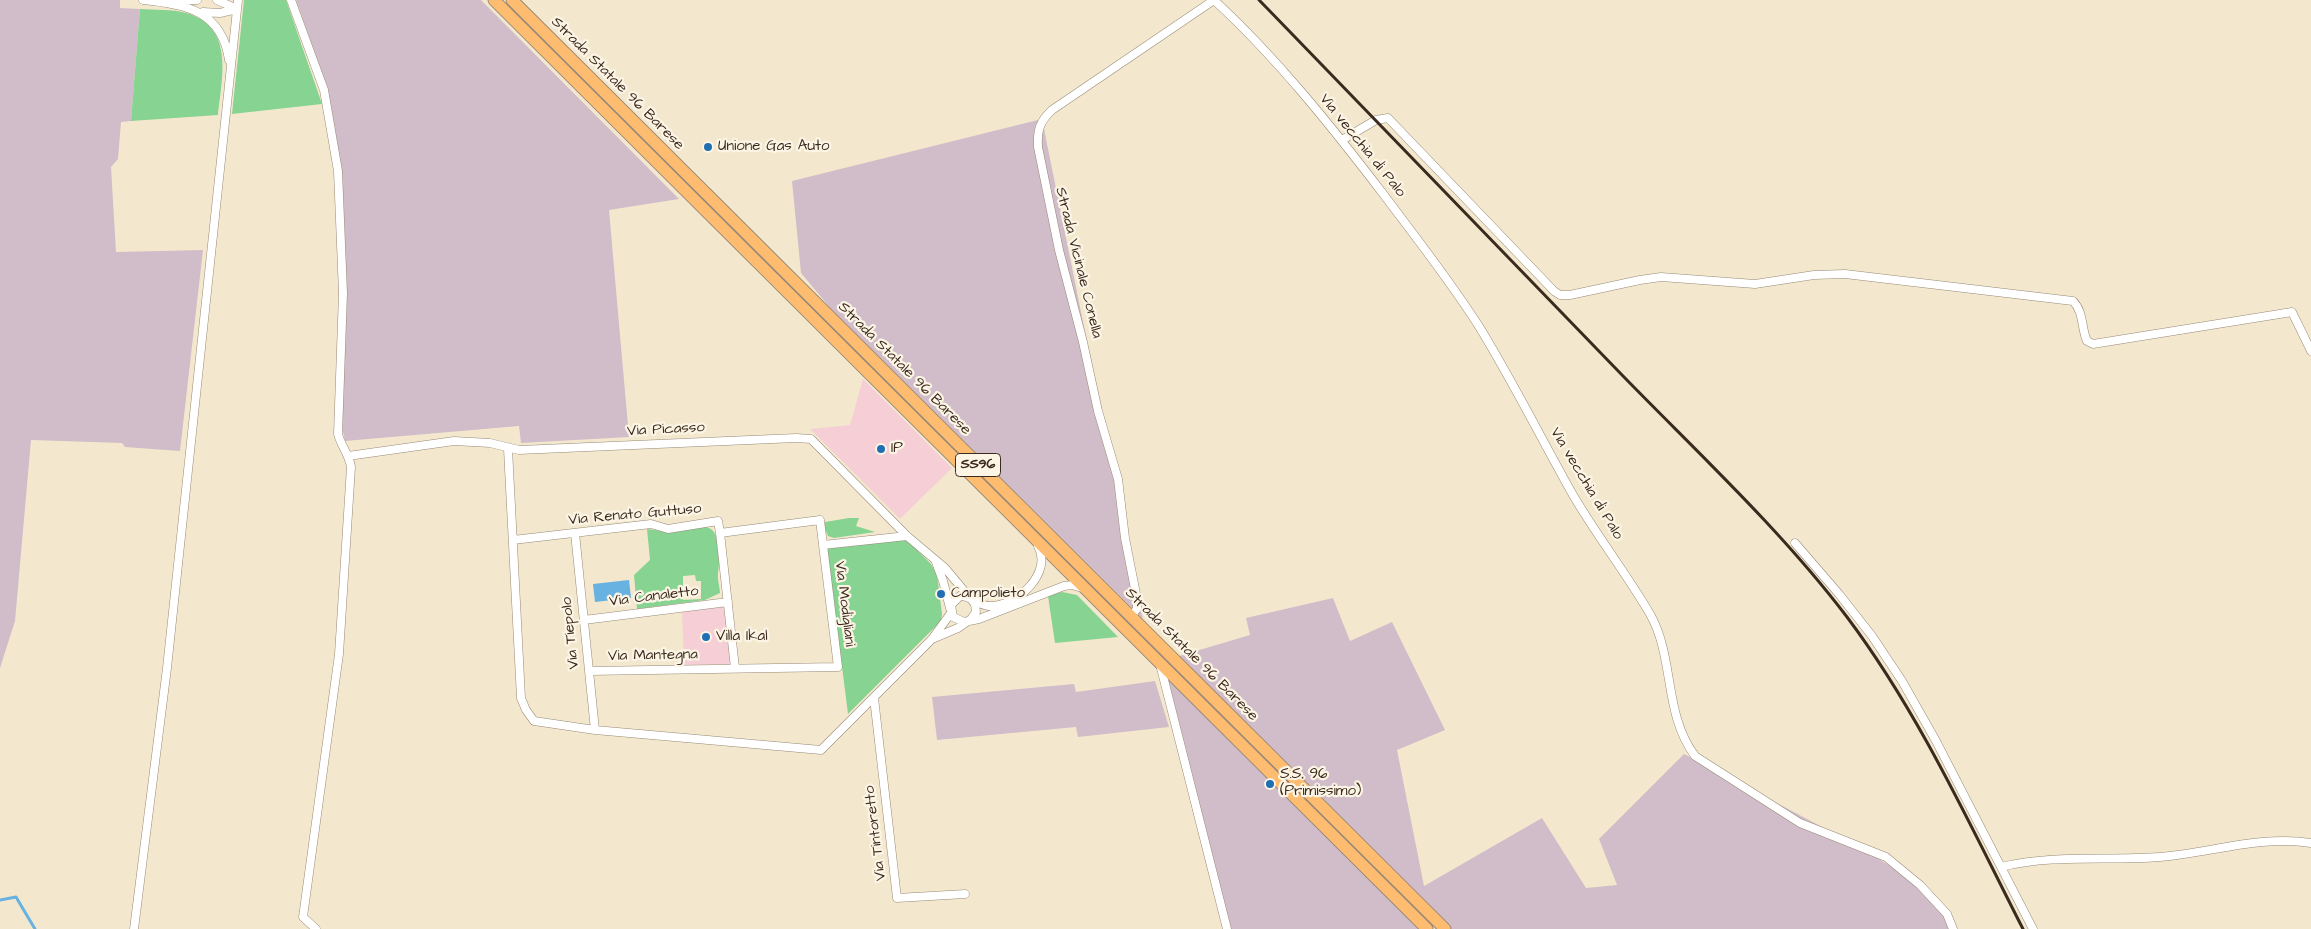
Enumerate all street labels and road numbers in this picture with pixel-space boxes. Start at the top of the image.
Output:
street label: Strada Statale 96 Barese [547,14,687,154]
street label: Via vecchia di Palo [1315,91,1409,201]
street label: Strada Vicinale Conella [1051,186,1105,340]
street label: Strada Statale 96 Barese [834,299,974,439]
street label: Via Picasso [627,419,705,441]
street label: Via vecchia di Palo [1545,425,1627,543]
road number: SS96 [956,454,1000,476]
street label: Via Renato Guttuso [568,500,702,530]
street label: Via Modigliani [830,560,858,648]
street label: Via Canaletto [608,583,700,611]
street label: Strada Statale 96 Barese [1121,585,1261,725]
street label: Via Tiepolo [558,596,584,670]
street label: Via Mantegna [608,646,698,666]
street label: Via Tintoretto [861,784,891,882]

